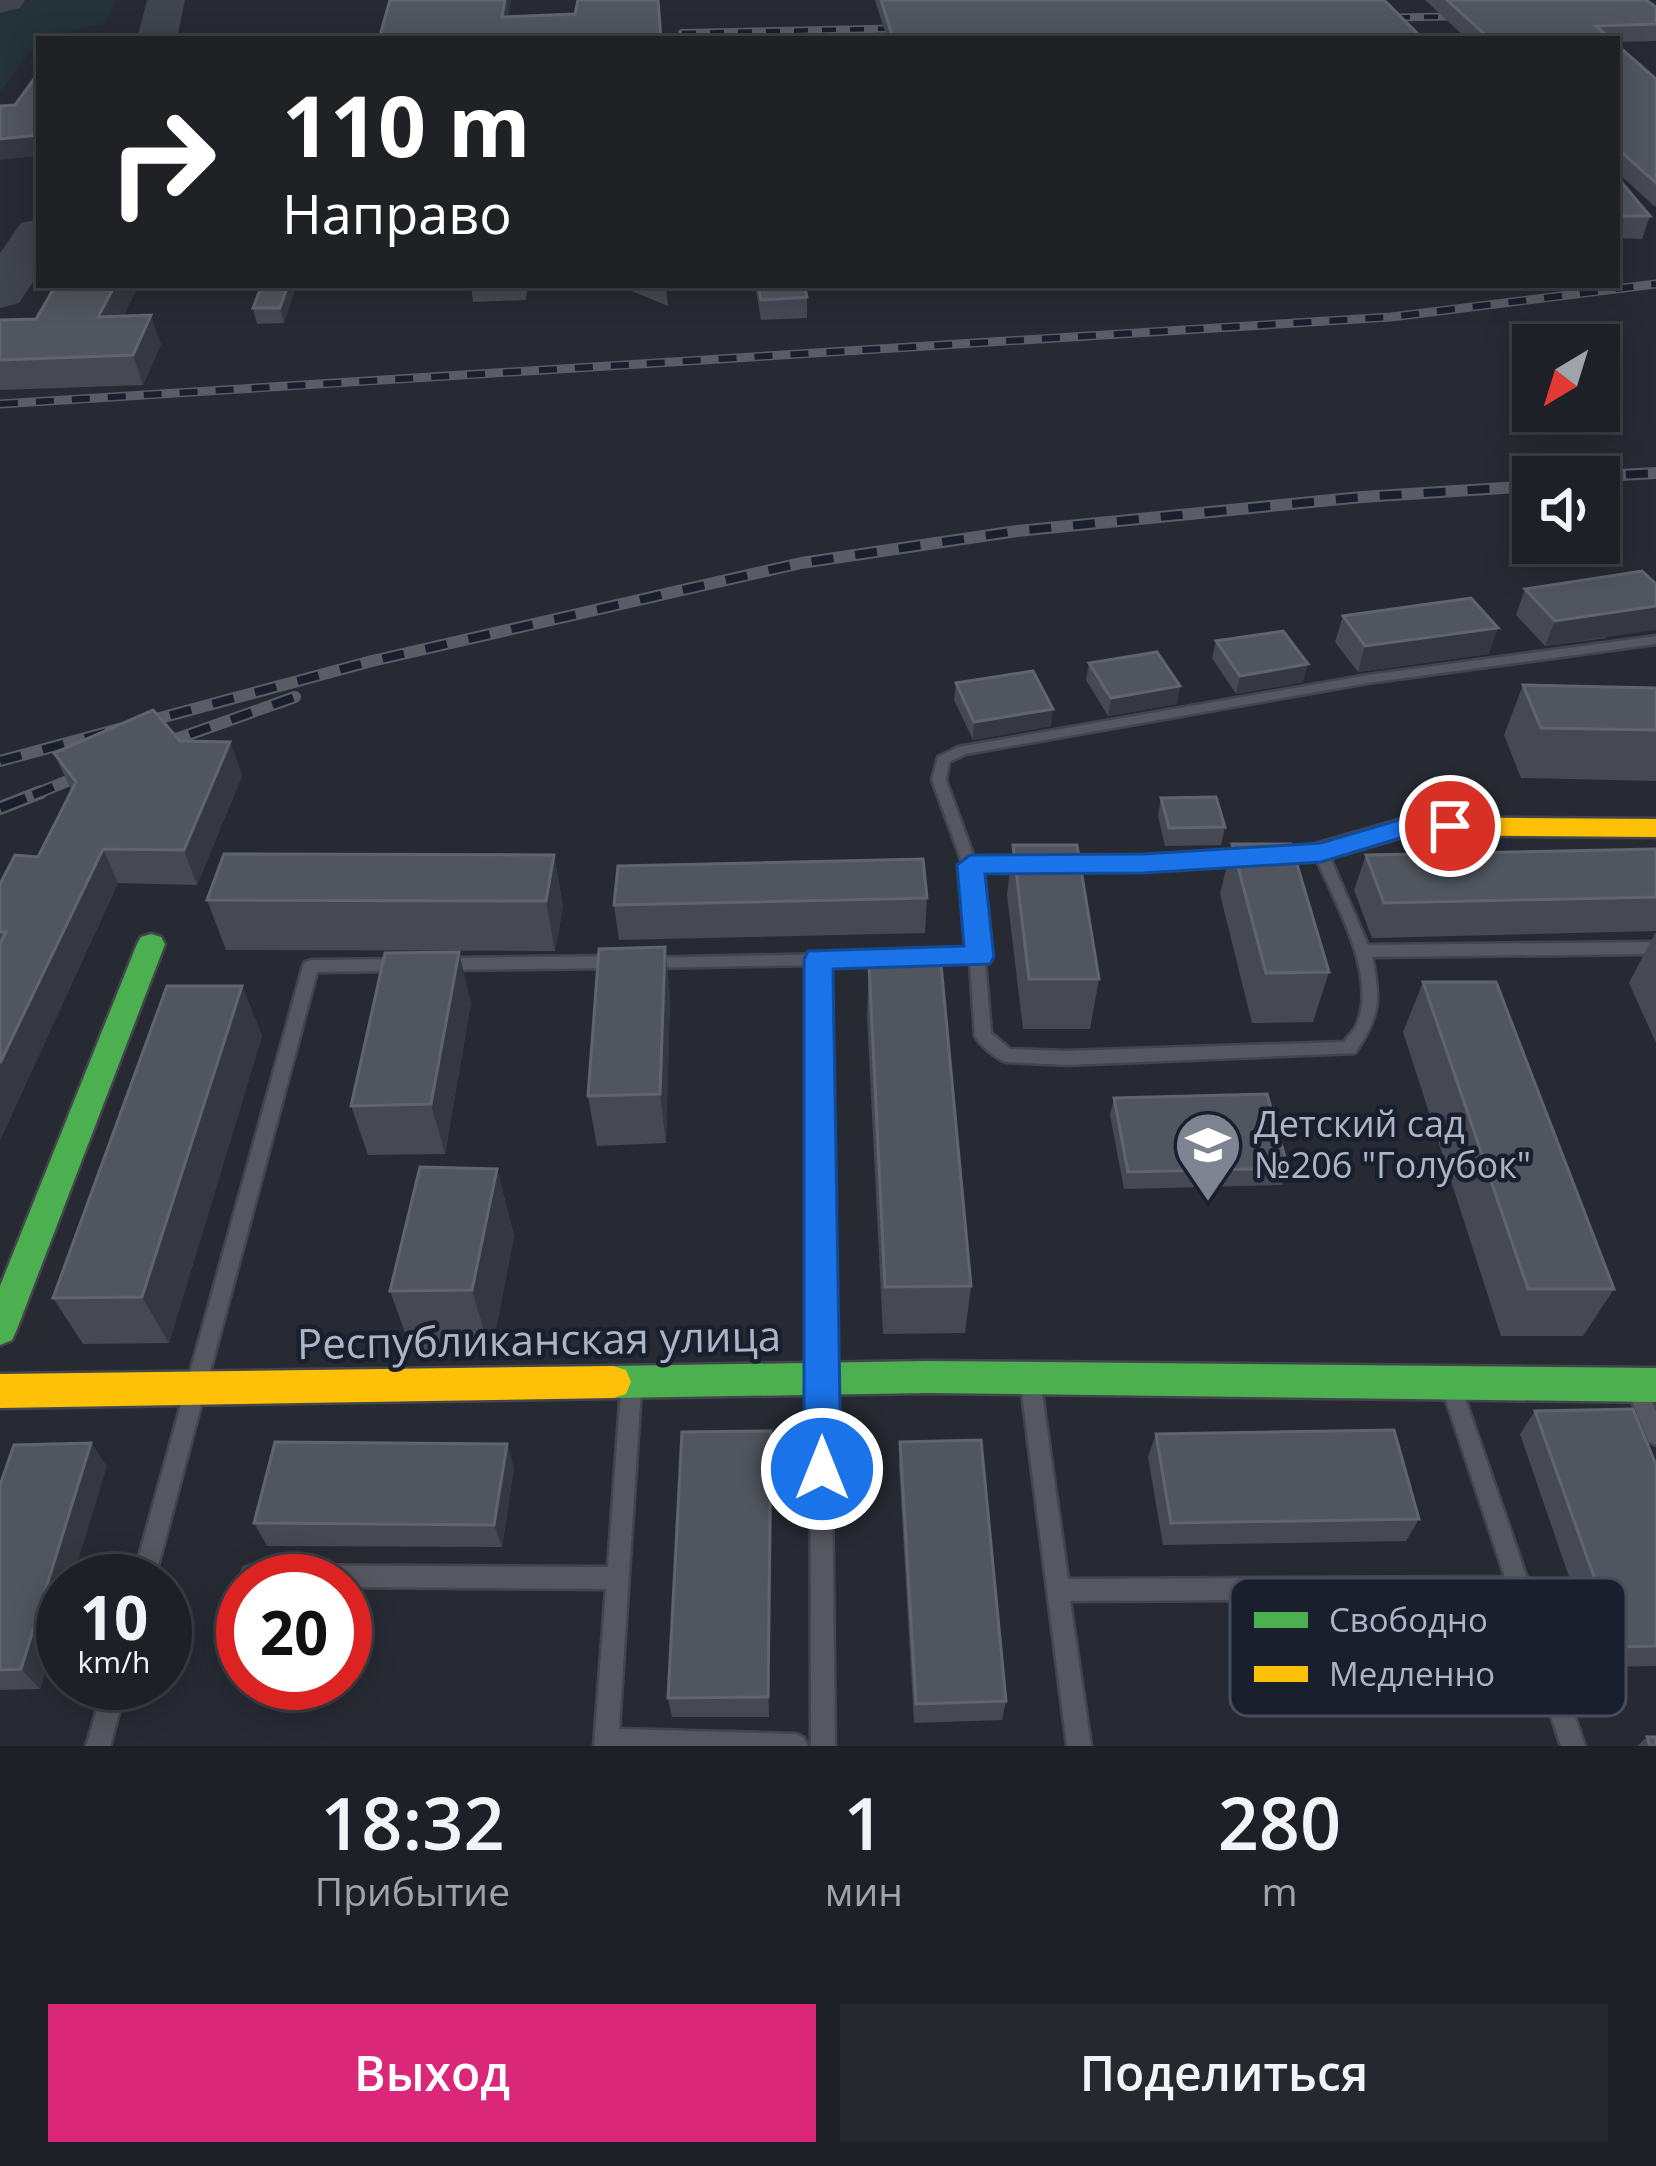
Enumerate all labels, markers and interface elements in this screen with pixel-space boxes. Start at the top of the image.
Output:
text: 110 m [282,67,530,182]
icon: right [84,84,240,240]
text: Направо [282,176,512,250]
north arrow [1512,324,1620,432]
map controls [1512,324,1620,564]
button: sound [1512,456,1620,564]
pin [1399,775,1501,877]
icon: arrive [1417,793,1483,859]
place label: Детский сад №206 "Голубок" [1254,1099,1531,1189]
school or university icon: Детский сад №206 "Голубок" [1173,1110,1243,1204]
street label: Республиканская улица [296,1306,781,1371]
position arrow [759,1406,885,1532]
speed limit sign: 20 [216,1554,372,1710]
text: 10 [80,1576,148,1658]
legend [1230,1578,1626,1716]
text: Свободно [1329,1597,1488,1642]
text: km/h [78,1641,150,1682]
text: Медленно [1329,1651,1495,1696]
text: 18:32 [320,1773,505,1871]
text: 1 [843,1773,884,1871]
text: 280 [1218,1773,1341,1871]
text: Прибытие [315,1864,510,1917]
text: мин [825,1864,903,1917]
text: m [1261,1864,1297,1917]
button: Выход [48,2004,816,2142]
button: Поделиться [840,2004,1608,2142]

